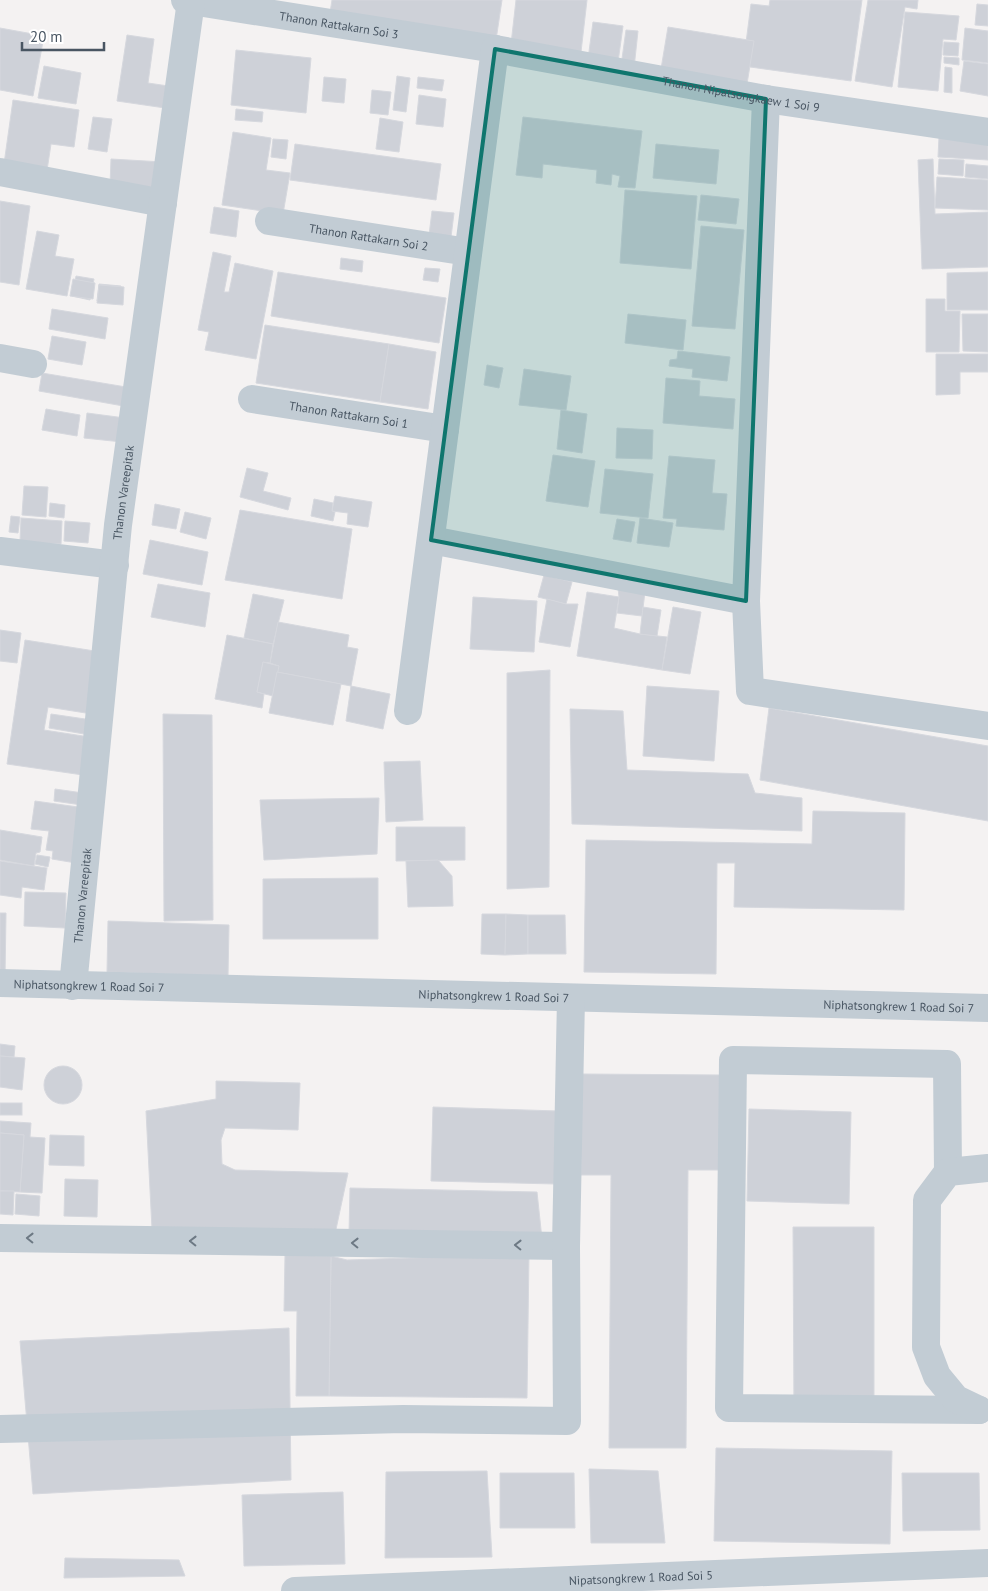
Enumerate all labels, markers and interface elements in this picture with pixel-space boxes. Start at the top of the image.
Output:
street label: Thanon Rattakarn Soi 3 [278,8,400,41]
scale bar [22,20,105,52]
text: 20 m [30,27,63,46]
street label: Thanon Nipatsongkaew 1 Soi 9 [661,73,821,114]
street label: Thanon Rattakarn Soi 2 [308,220,429,253]
street label: Thanon Rattakarn Soi 1 [288,397,410,431]
street label: Thanon Vareepitak [109,444,137,541]
street label: Thanon Vareepitak [70,847,94,944]
street label: Niphatsongkrew 1 Road Soi 7 [13,976,165,995]
street label: Niphatsongkrew 1 Road Soi 7 [418,986,569,1005]
street label: Niphatsongkrew 1 Road Soi 7 [823,996,974,1015]
one-way arrow [26,1233,34,1243]
one-way arrow [188,1235,196,1246]
one-way arrow [351,1238,358,1248]
one-way arrow [513,1240,521,1250]
street label: Nipatsongkrew 1 Road Soi 5 [568,1567,713,1587]

